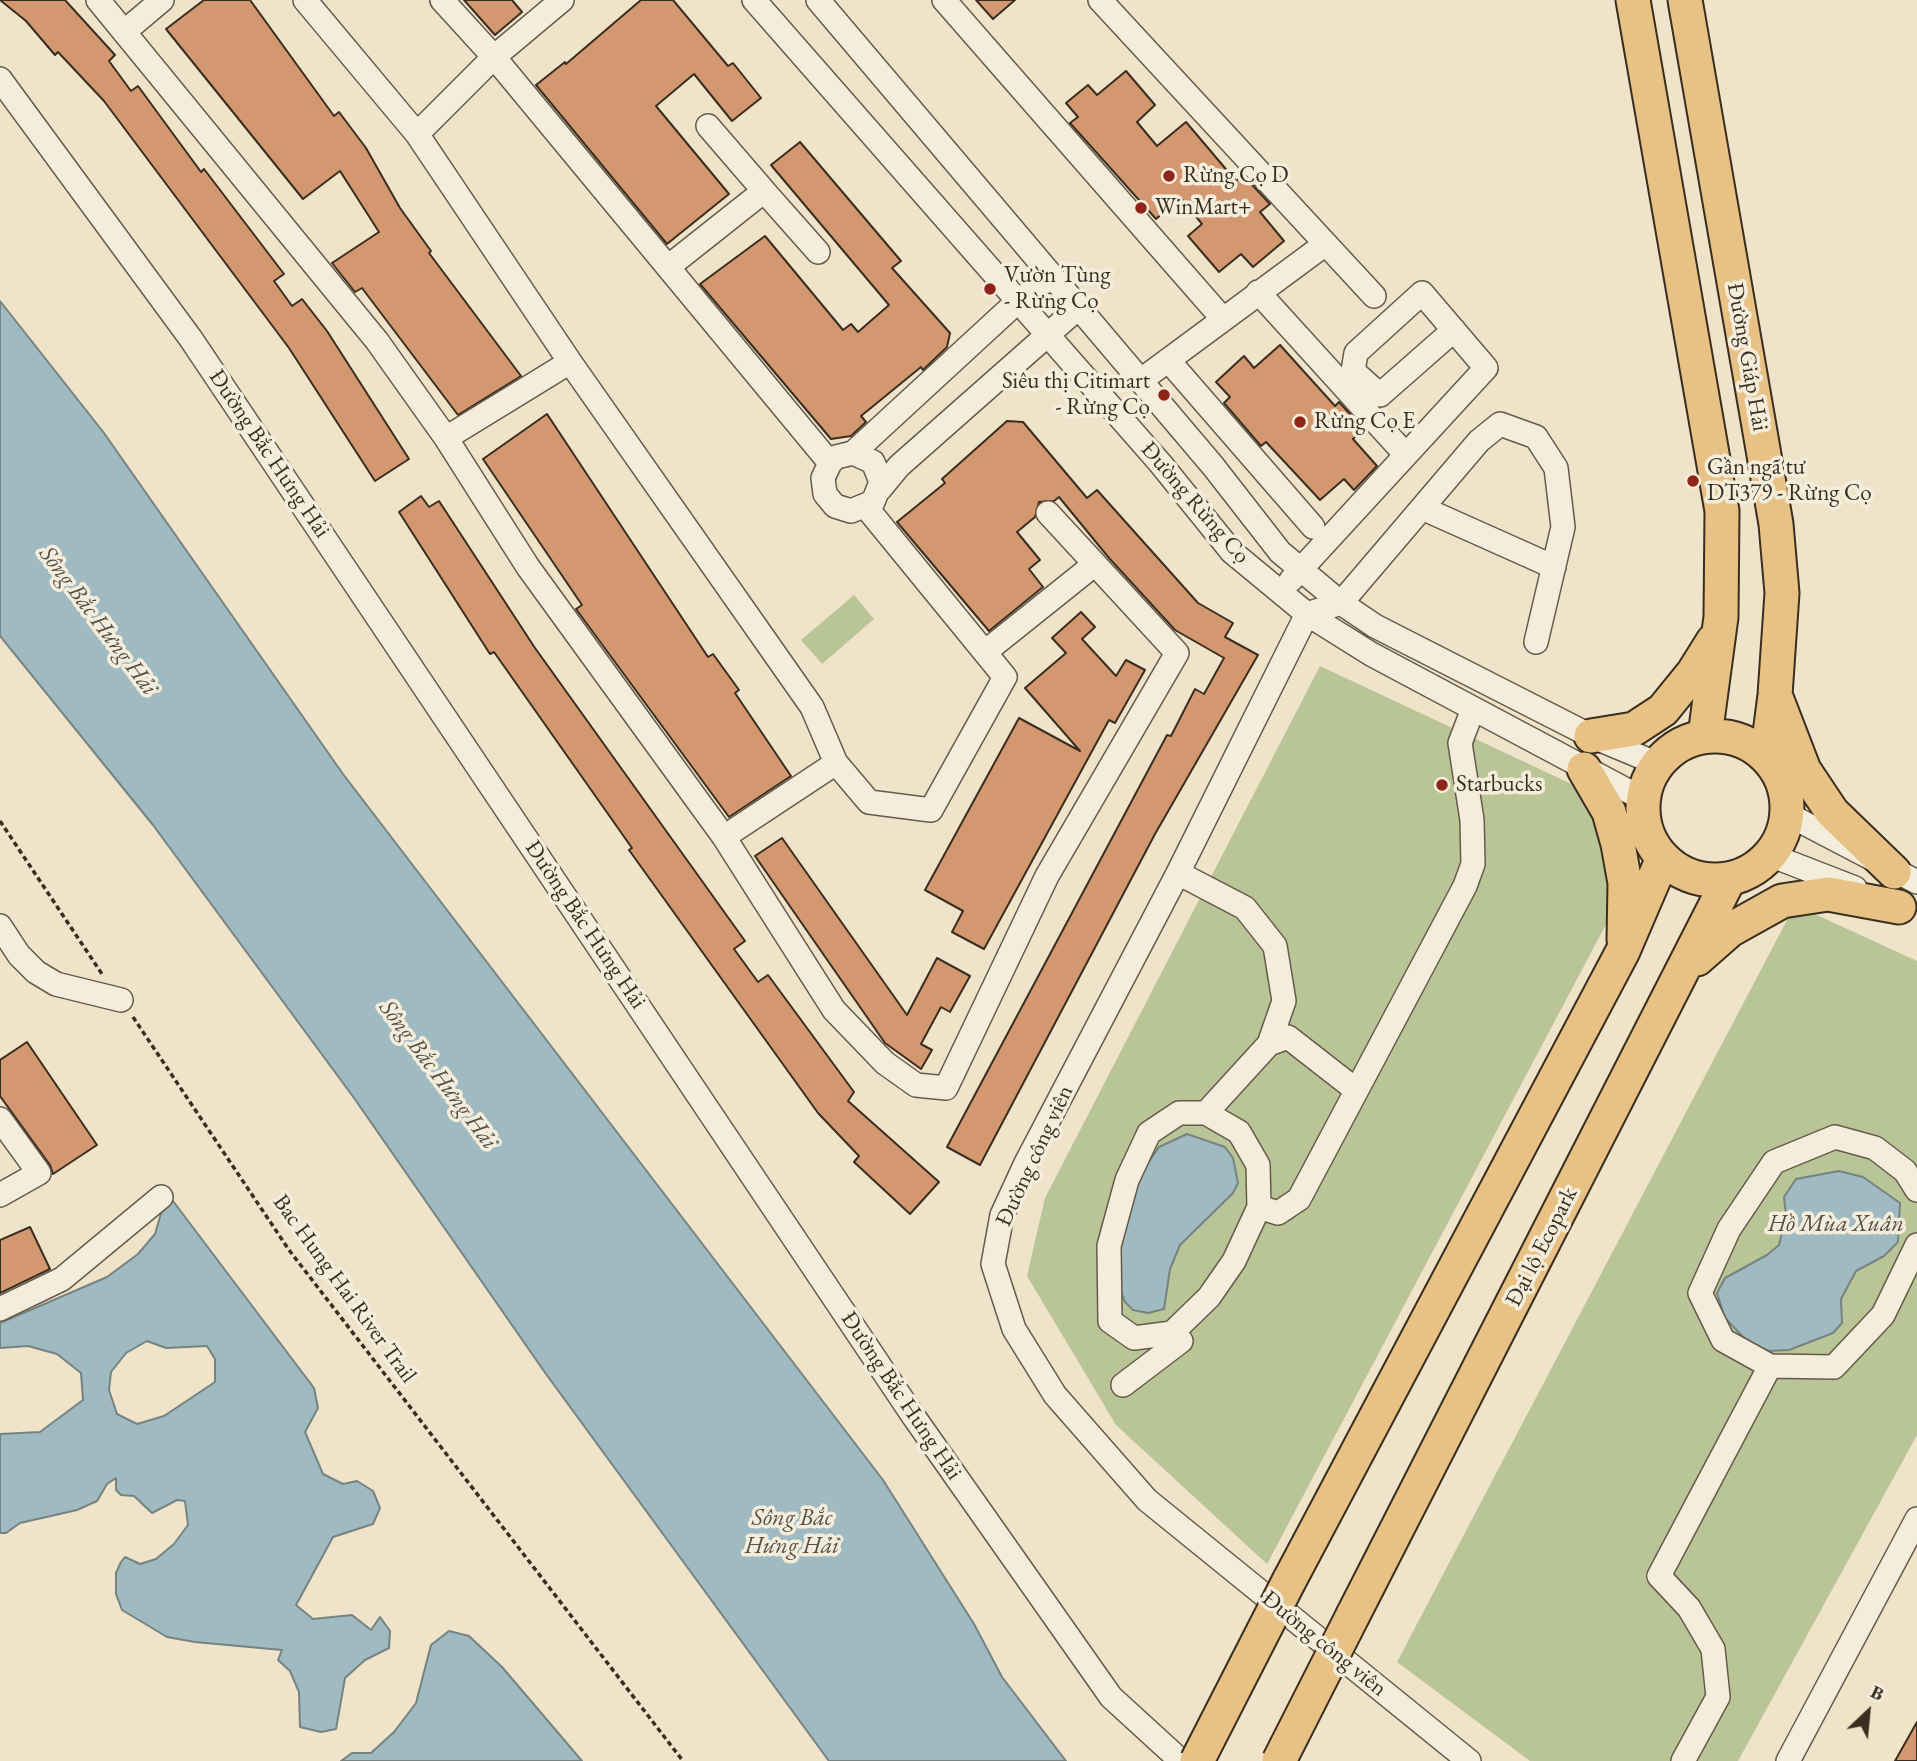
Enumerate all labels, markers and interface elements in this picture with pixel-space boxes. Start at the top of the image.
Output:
place label: Rừng Cọ D [1183,162,1289,190]
marker: Rừng Cọ D [1161,168,1177,184]
place label: WinMart+ [1155,194,1251,222]
marker: WinMart+ [1133,200,1149,216]
place label: Vườn Tùng - Rừng Cọ [1004,262,1110,316]
marker: Vườn Tùng - Rừng Cọ [982,281,998,297]
street label: Đường Giáp Hải [1720,281,1774,433]
street label: Đường Bắc Hưng Hải [202,365,336,543]
place label: Siêu thị Citimart - Rừng Cọ [1002,368,1150,422]
marker: Siêu thị Citimart - Rừng Cọ [1156,387,1172,403]
place label: Rừng Cọ E [1314,408,1415,436]
marker: Rừng Cọ E [1292,414,1308,430]
street label: Đường Rừng Cọ [1135,436,1255,570]
place label: Gần ngã tư DT379 - Rừng Cọ [1707,454,1872,508]
marker: Gần ngã tư DT379 - Rừng Cọ [1685,473,1701,489]
water label: Sông Bắc Hưng Hải [32,541,164,701]
place label: Starbucks [1456,771,1542,799]
marker: Starbucks [1434,777,1450,793]
street label: Đường Bắc Hưng Hải [518,836,652,1014]
water label: Sông Bắc Hưng Hải [372,995,504,1155]
street label: Đường công viên [990,1081,1080,1231]
street label: Đại lộ Ecopark [1500,1183,1584,1311]
street label: Bac Hung Hai River Trail [266,1189,422,1389]
water label: Hồ Mùa Xuân [1768,1210,1904,1238]
street label: Đường Bắc Hưng Hải [834,1307,968,1485]
water label: Sông Bắc Hưng Hải [745,1504,839,1560]
street label: Đường công viên [1256,1585,1392,1703]
north arrow [1833,1677,1903,1747]
text: B [1867,1679,1888,1707]

